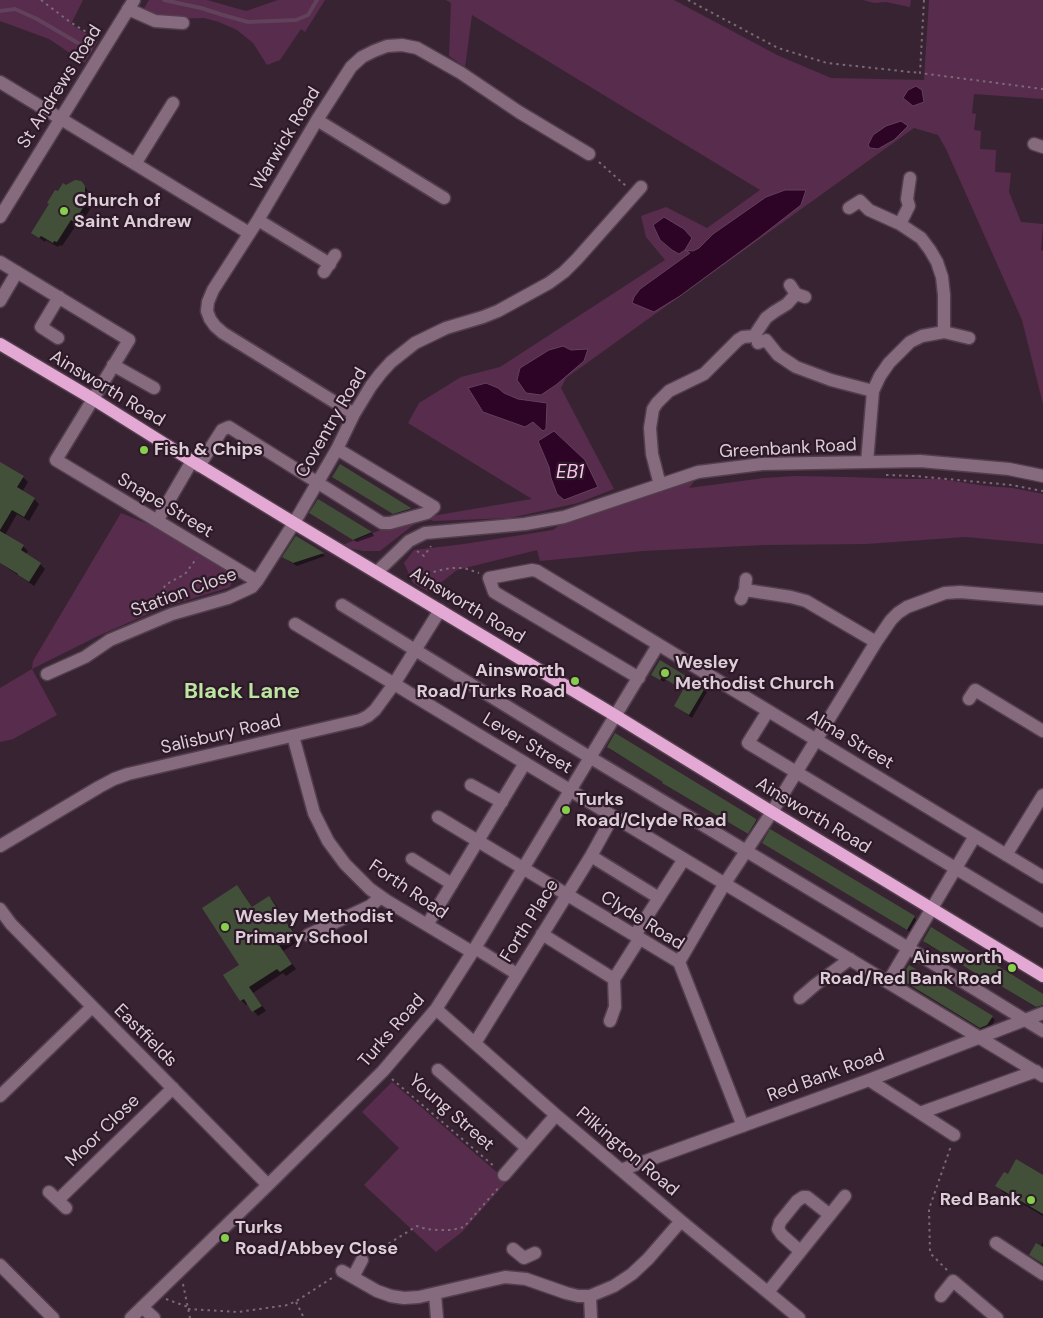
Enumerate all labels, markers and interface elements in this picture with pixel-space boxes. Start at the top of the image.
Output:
street label: St Andrews Road [13,21,107,153]
street label: Warwick Road [247,83,325,195]
place label: Church of Saint Andrew [74,190,192,232]
marker: Church of Saint Andrew [58,205,70,217]
street label: Ainsworth Road [46,346,168,432]
street label: Coventry Road [292,364,372,482]
street label: Greenbank Road [719,435,857,463]
place label: Fish & Chips [154,439,263,461]
marker: Fish & Chips [138,444,150,456]
water label: EB1 [556,462,584,484]
street label: Snape Street [113,469,217,543]
street label: Ainsworth Road [406,563,528,649]
street label: Station Close [128,564,240,622]
place label: Wesley Methodist Church [675,652,834,694]
place label: Ainsworth Road/Turks Road [417,660,565,702]
marker: Wesley Methodist Church [659,667,671,679]
marker: Ainsworth Road/Turks Road [569,675,581,687]
district label: Black Lane [184,679,300,705]
street label: Alma Street [803,706,897,774]
street label: Lever Street [478,709,576,779]
street label: Salisbury Road [159,711,283,759]
street label: Ainsworth Road [752,773,874,859]
place label: Turks Road/Clyde Road [576,789,726,832]
marker: Turks Road/Clyde Road [560,804,572,816]
street label: Forth Road [364,856,452,924]
street label: Forth Place [496,876,564,966]
street label: Clyde Road [596,887,688,955]
place label: Wesley Methodist Primary School [235,906,393,949]
marker: Wesley Methodist Primary School [219,921,231,933]
place label: Ainsworth Road/Red Bank Road [820,947,1002,990]
marker: Ainsworth Road/Red Bank Road [1006,962,1018,974]
street label: Turks Road [354,990,430,1072]
street label: Eastfields [109,1000,181,1072]
street label: Red Bank Road [764,1045,888,1107]
street label: Young Street [404,1070,498,1156]
street label: Moor Close [61,1090,145,1172]
street label: Pilkington Road [571,1103,683,1201]
place label: Red Bank [940,1189,1021,1211]
marker: Red Bank [1025,1194,1037,1206]
place label: Turks Road/Abbey Close [235,1217,398,1260]
marker: Turks Road/Abbey Close [219,1232,231,1244]

